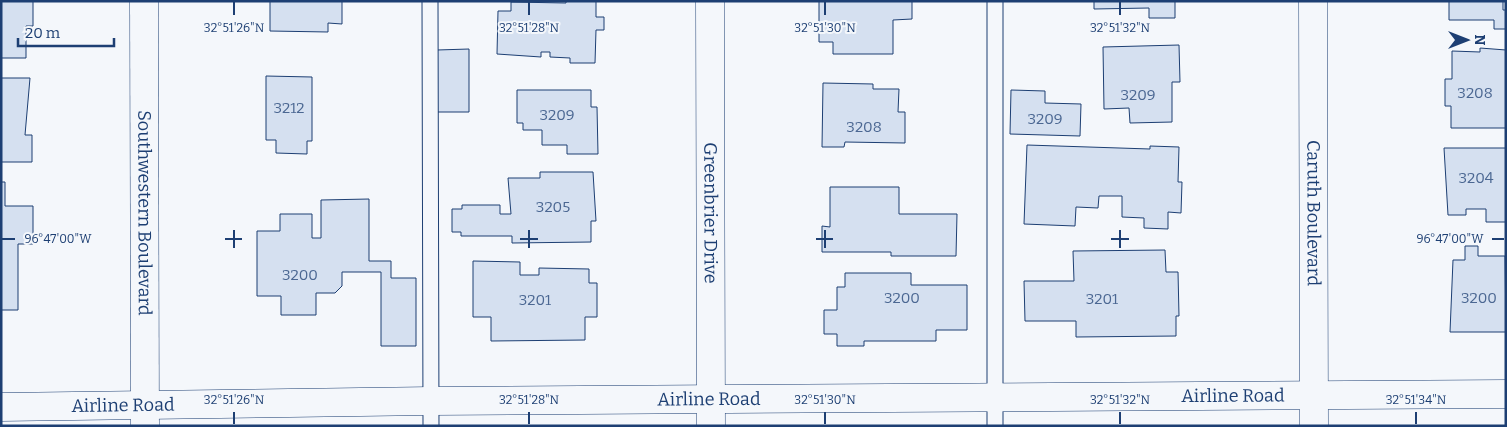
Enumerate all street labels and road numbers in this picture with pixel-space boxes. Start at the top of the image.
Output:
street label: Southwestern Boulevard [133,110,156,316]
street label: Caruth Boulevard [1302,140,1325,286]
street label: Greenbrier Drive [699,142,722,284]
street label: Airline Road [1181,384,1285,407]
street label: Airline Road [657,388,761,411]
street label: Airline Road [71,394,175,417]

